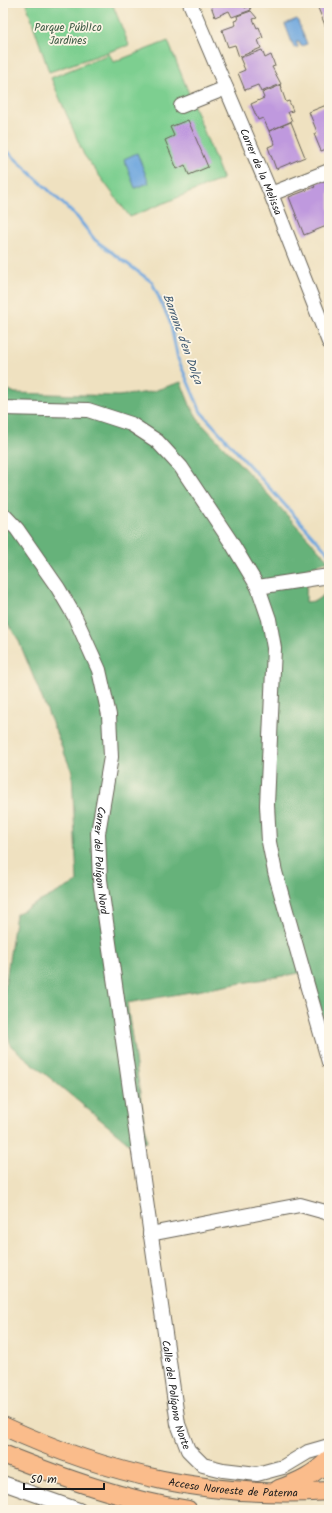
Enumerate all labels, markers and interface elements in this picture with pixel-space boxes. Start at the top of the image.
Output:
park label: Parque PúblIco Jardines [34,19,102,50]
street label: Carrer de la Melissa [234,126,286,218]
water label: Barranc d'en Dolça [157,291,208,388]
street label: Carrer del Polígon Nord [88,805,113,916]
street label: Calle del Polígono Norte [156,1339,195,1452]
scale bar [24,1465,104,1491]
text: 50 m [30,1470,57,1489]
street label: Acceso Noroeste de Paterna [167,1473,298,1503]

